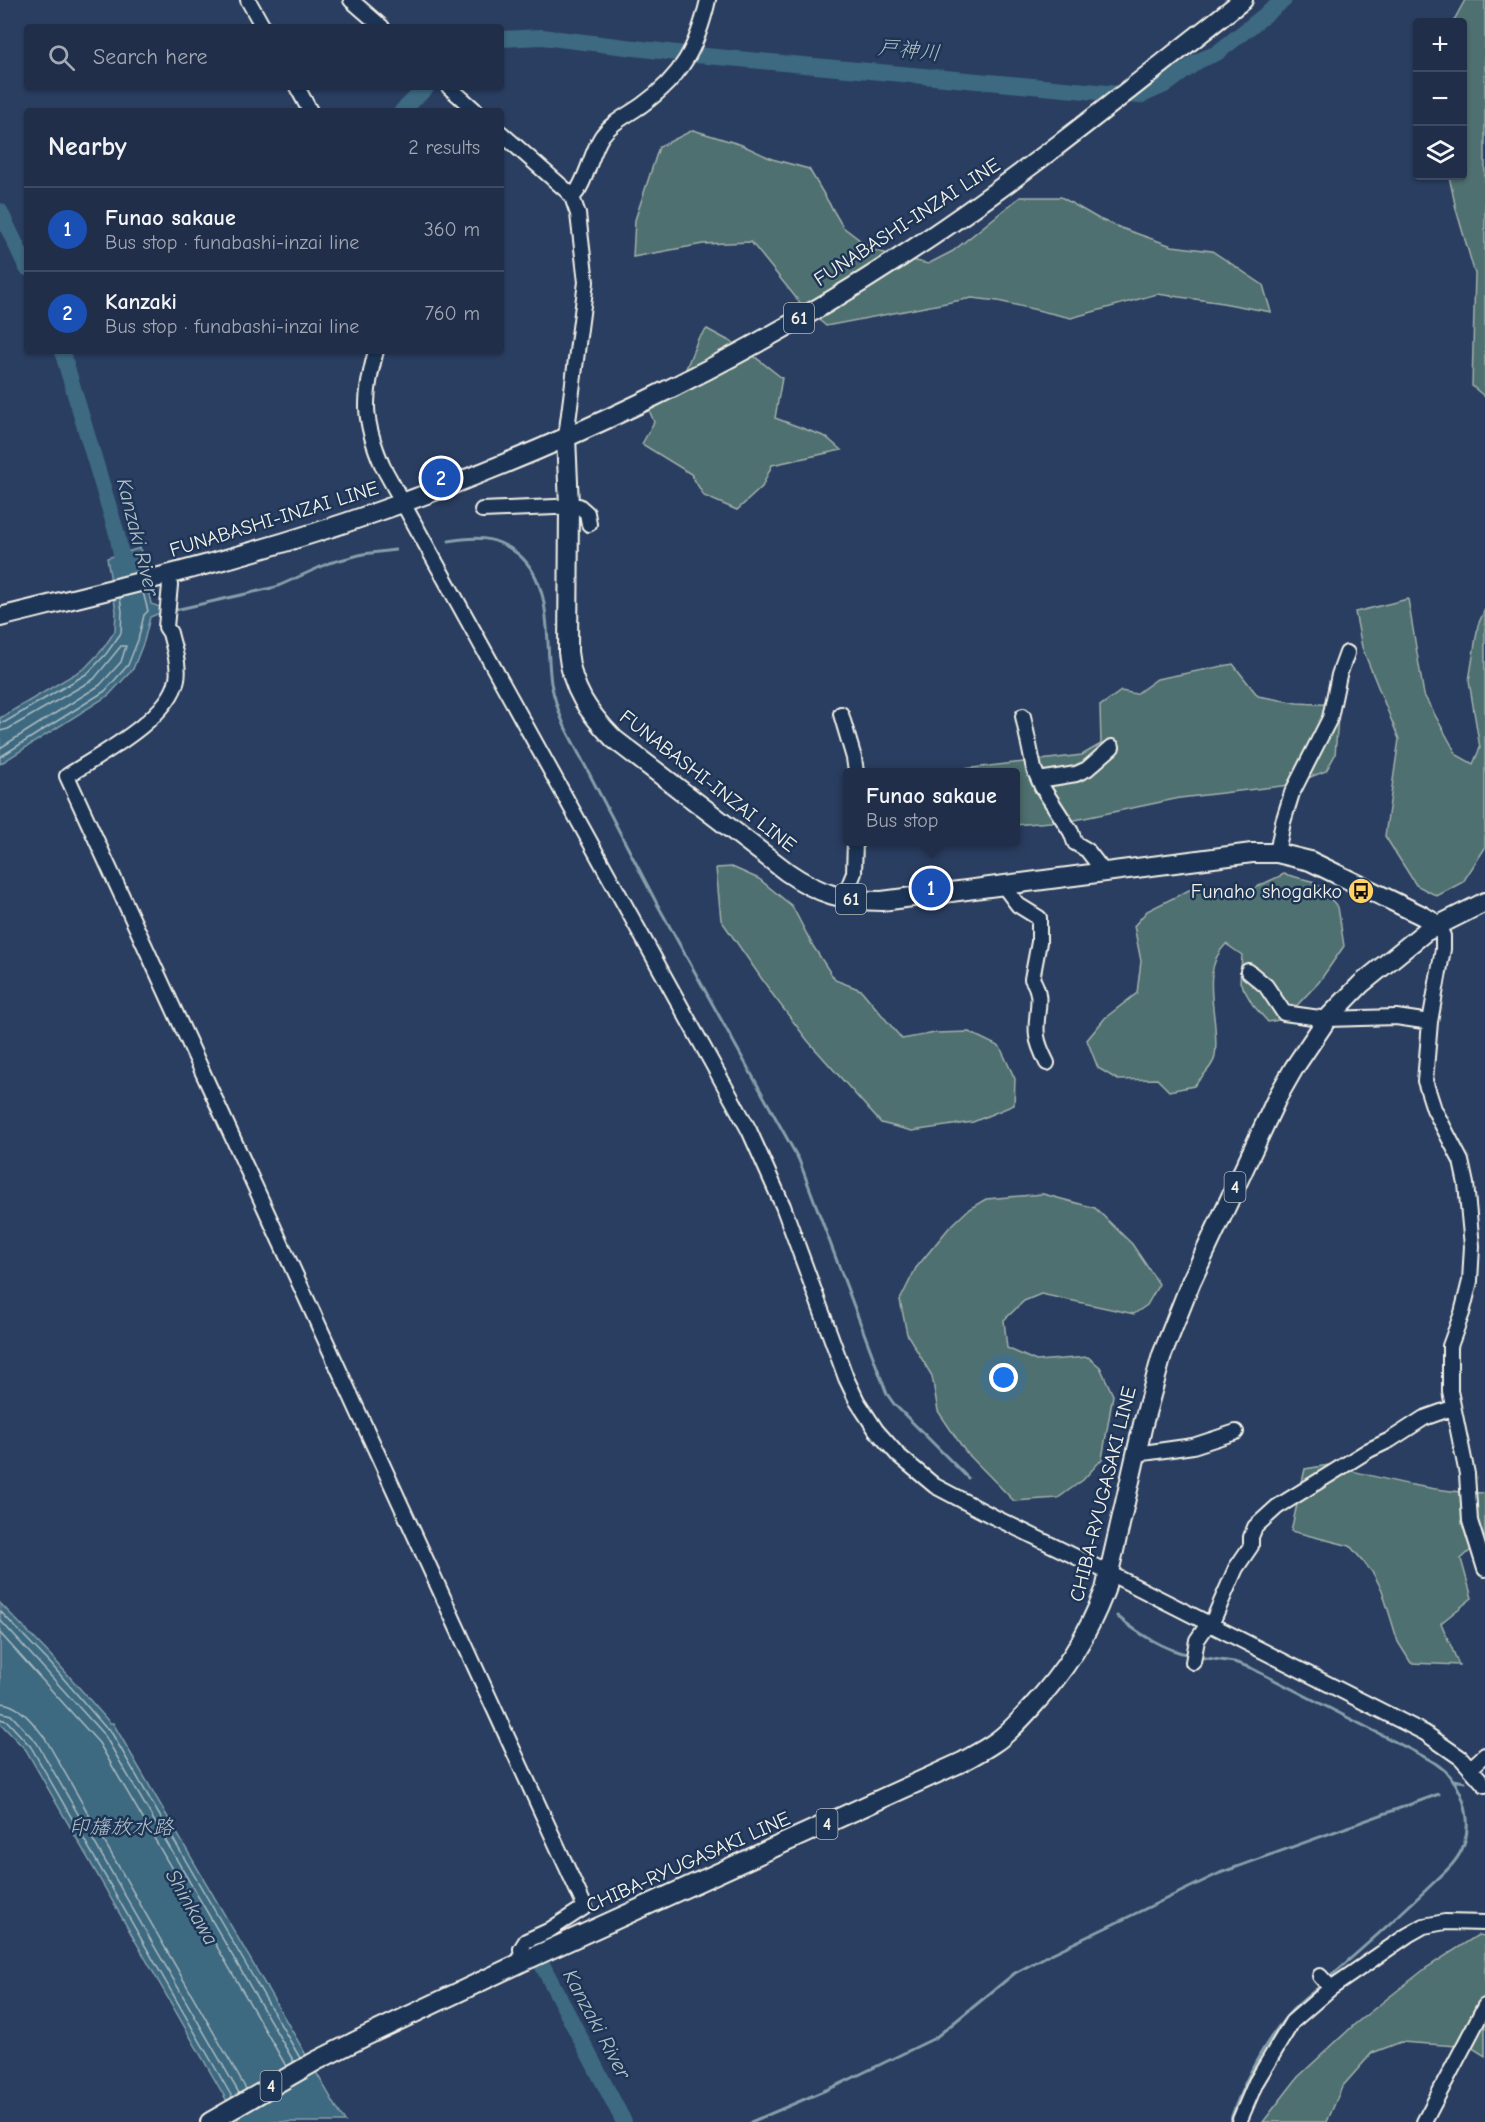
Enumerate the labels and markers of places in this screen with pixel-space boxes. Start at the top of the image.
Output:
pin: 2 [422,456,460,500]
pin: 1 [912,866,950,910]
bus stop icon: Funaho shogakko [1346,876,1376,906]
place label: Funaho shogakko [1191,880,1342,903]

